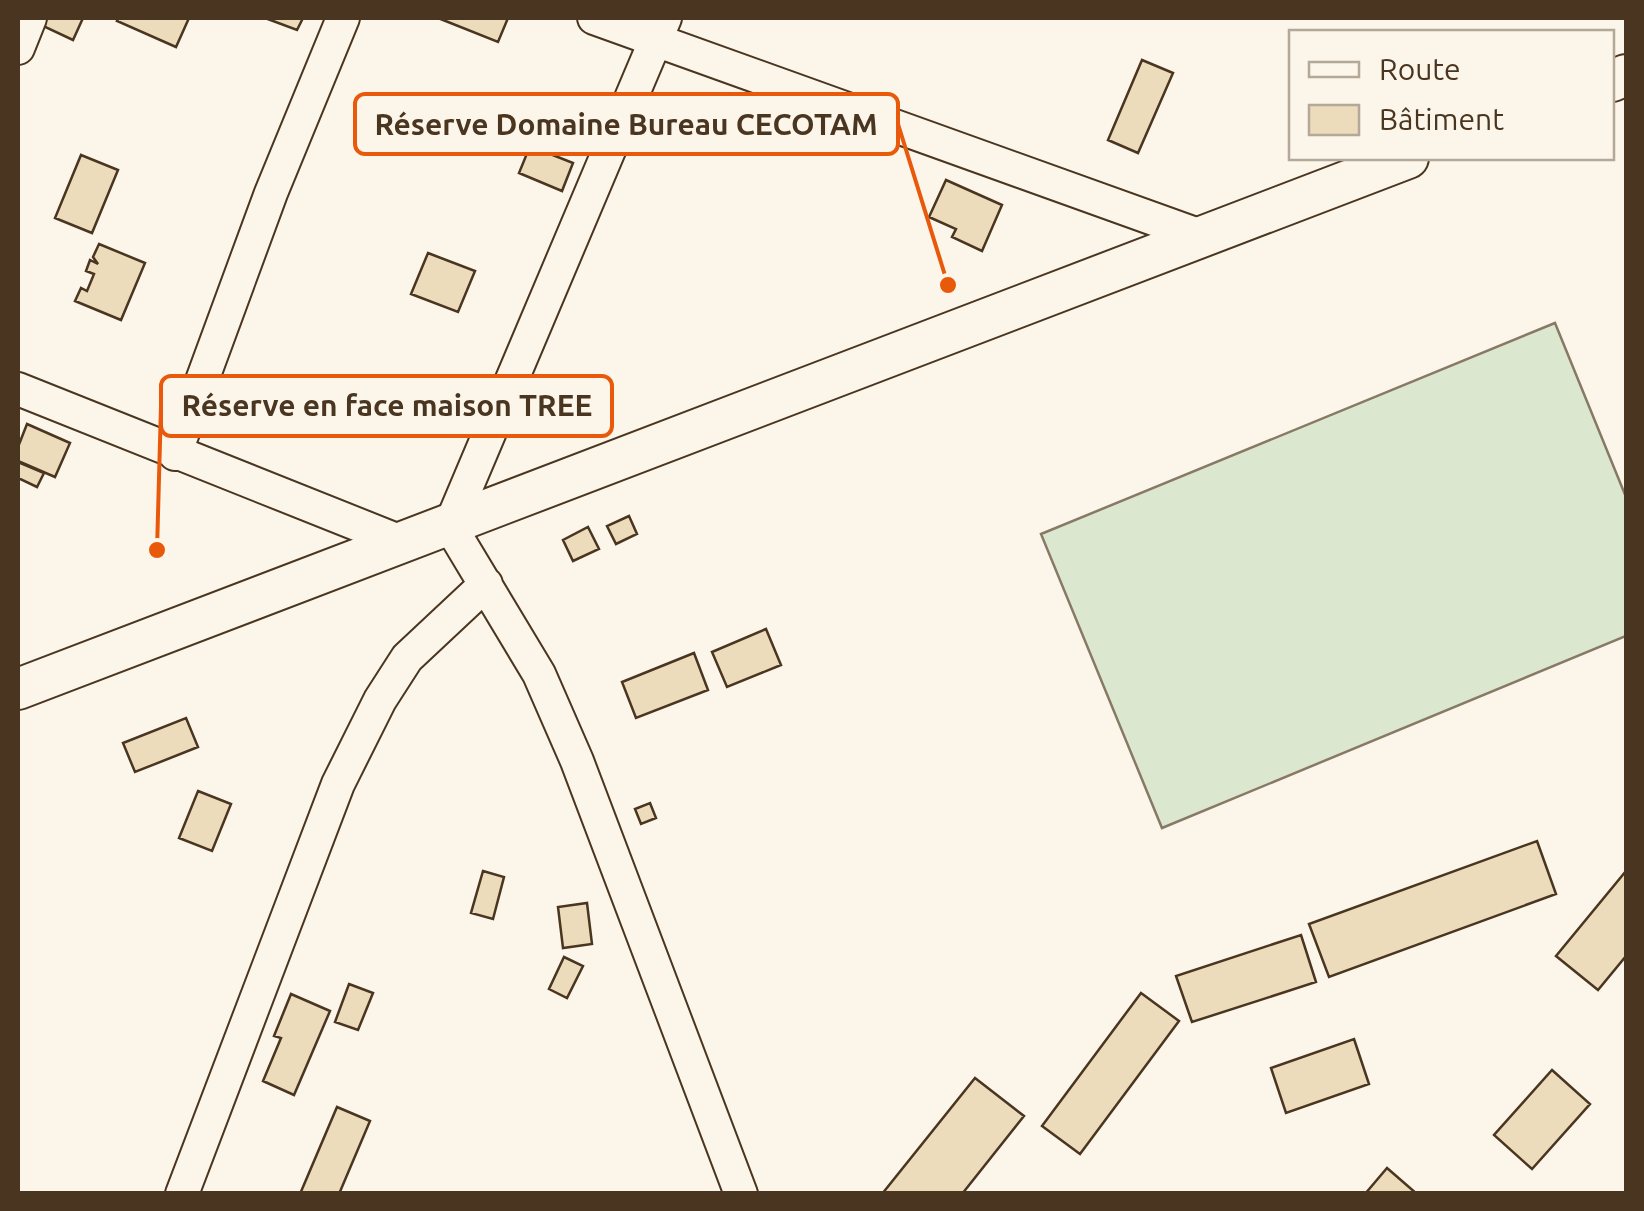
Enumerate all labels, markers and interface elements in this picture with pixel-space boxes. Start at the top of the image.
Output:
legend [1289,30,1614,160]
text: Route [1379,52,1461,86]
callout: Réserve Domaine Bureau CECOTAM [355,94,898,154]
text: Bâtiment [1379,102,1504,136]
text: Réserve Domaine Bureau CECOTAM [374,107,878,141]
callout: Réserve en face maison TREE [161,376,612,436]
text: Réserve en face maison TREE [182,388,592,422]

